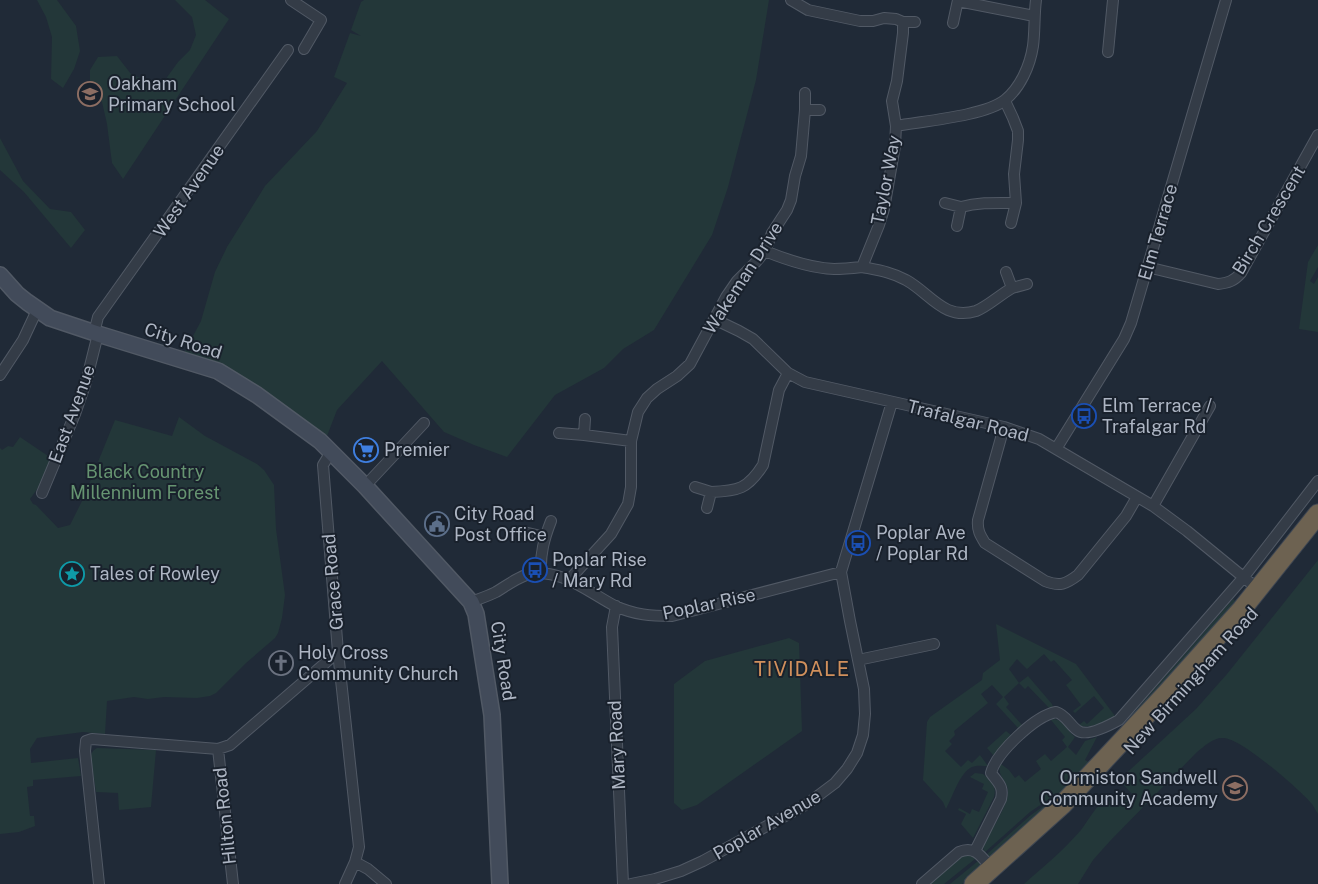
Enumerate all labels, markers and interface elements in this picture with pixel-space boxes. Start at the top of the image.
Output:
place label: Oakham Primary School [108,73,236,115]
school or university icon: Oakham Primary School [77,81,103,107]
street label: Taylor Way [867,133,905,226]
street label: West Avenue [149,140,228,241]
street label: Birch Crescent [1228,161,1309,278]
street label: Elm Terrace [1134,181,1181,283]
street label: Wakeman Drive [698,218,787,338]
street label: City Road [142,318,225,363]
street label: East Avenue [44,362,99,466]
street label: Trafalgar Road [905,395,1031,446]
place label: Elm Terrace / Trafalgar Rd [1102,395,1213,437]
bus stop icon: Elm Terrace / Trafalgar Rd [1071,403,1097,429]
supermarket icon: Premier [353,437,379,463]
place label: Premier [384,439,450,460]
park label: Black Country Millennium Forest [70,461,220,503]
place label: City Road Post Office [454,503,547,545]
public building icon: City Road Post Office [424,511,450,537]
place label: Poplar Ave / Poplar Rd [876,522,968,564]
bus stop icon: Poplar Ave / Poplar Rd [845,530,871,556]
street label: Grace Road [318,533,347,631]
place label: Poplar Rise / Mary Rd [552,549,647,591]
bus stop icon: Poplar Rise / Mary Rd [522,557,548,583]
place icon: Tales of Rowley [59,561,85,587]
place label: Tales of Rowley [90,563,220,584]
street label: Poplar Rise [660,583,757,624]
street label: New Birmingham Road [1119,603,1262,758]
street label: City Road [487,620,520,702]
place label: Holy Cross Community Church [298,642,458,684]
church icon: Holy Cross Community Church [268,650,294,676]
district label: TIVIDALE [754,657,850,681]
street label: Mary Road [604,700,629,790]
street label: Hilton Road [209,766,240,866]
place label: Ormiston Sandwell Community Academy [1040,767,1218,809]
school or university icon: Ormiston Sandwell Community Academy [1222,775,1248,801]
street label: Poplar Avenue [709,785,824,864]

